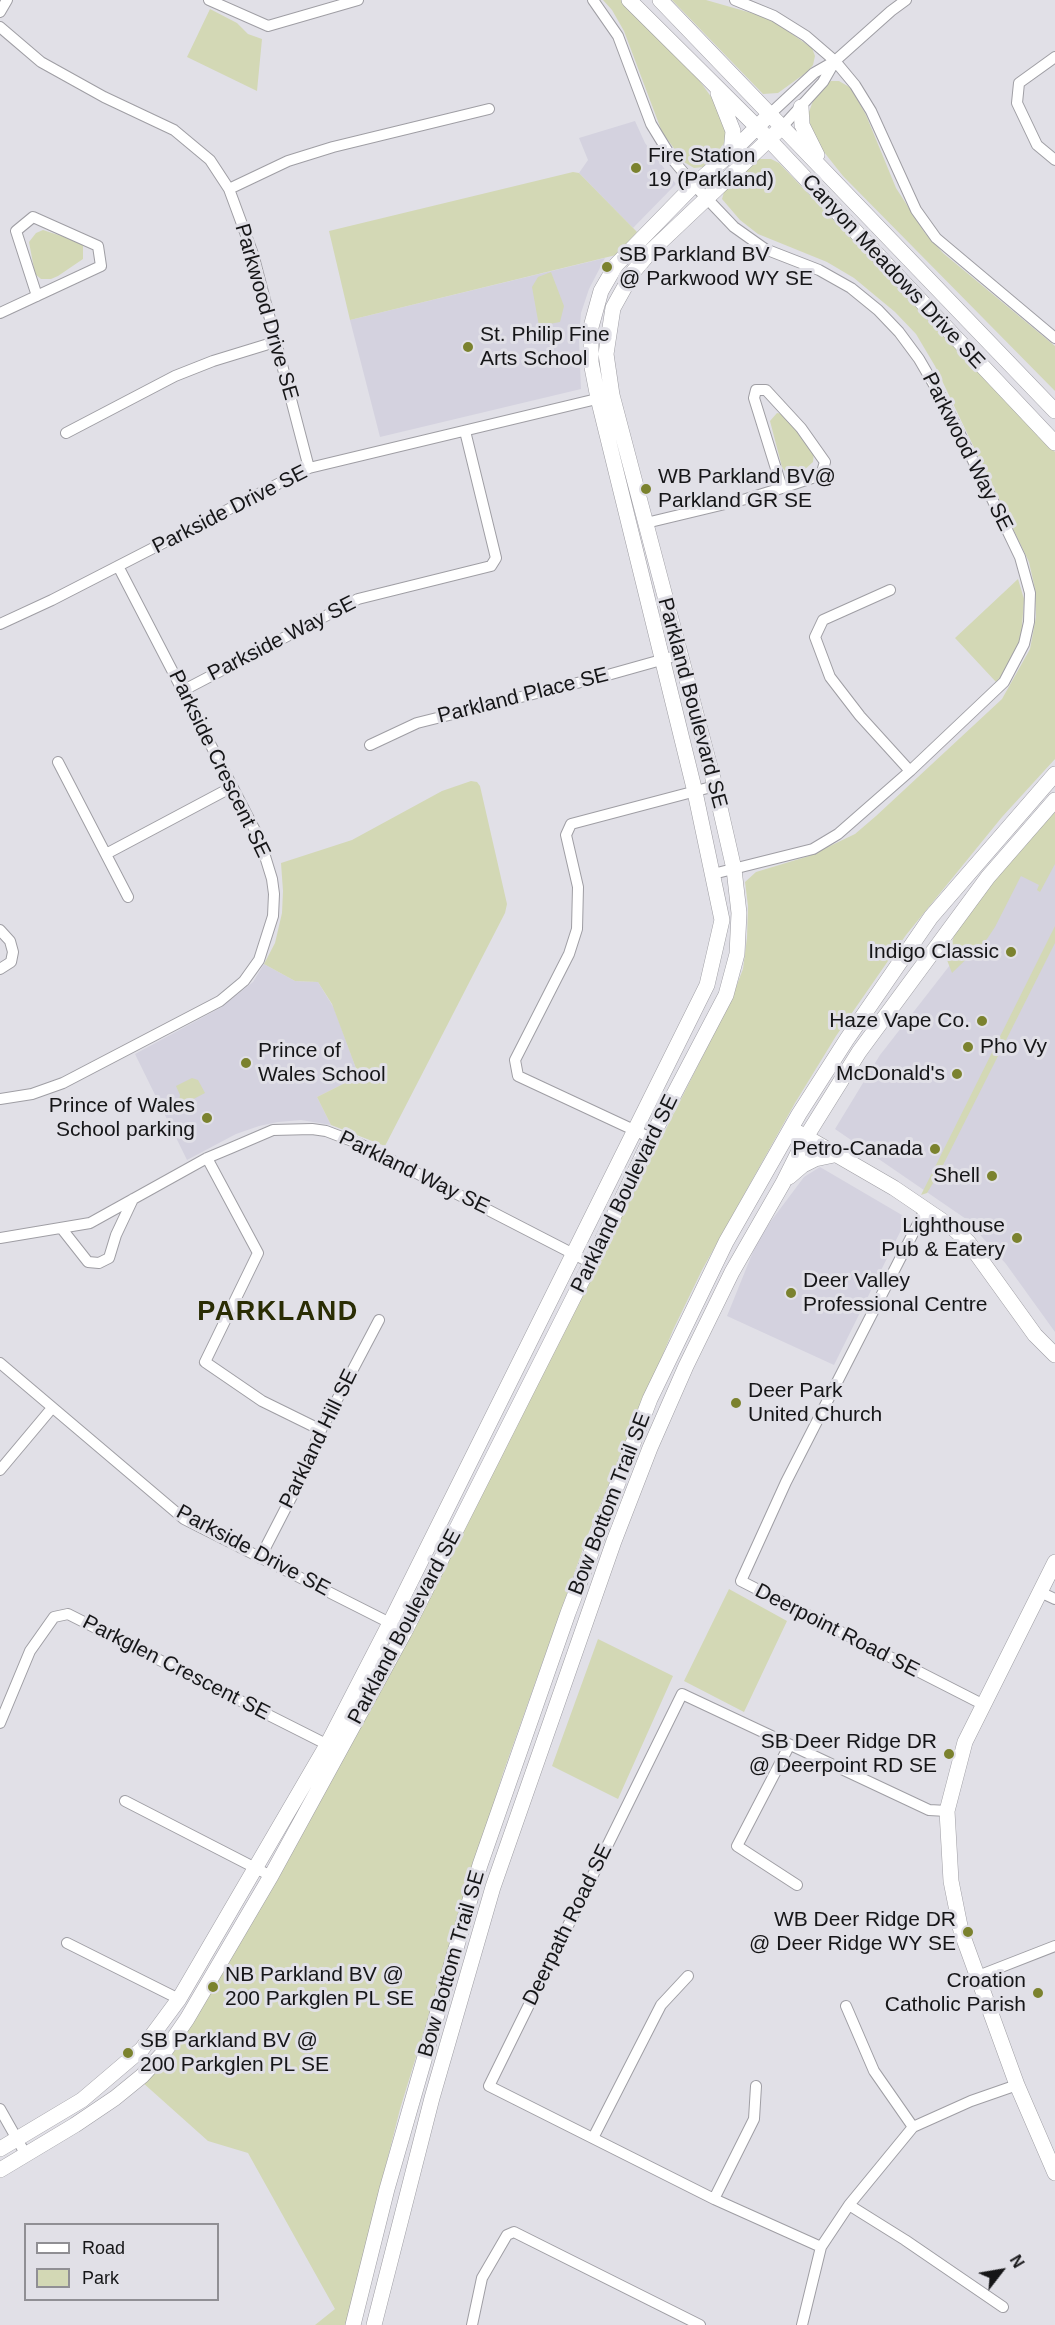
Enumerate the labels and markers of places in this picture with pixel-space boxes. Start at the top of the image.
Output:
place label: Fire Station 19 (Parkland) [648,143,774,193]
marker: Fire Station 19 (Parkland) [629,161,643,175]
place label: SB Parkland BV @ Parkwood WY SE [619,242,813,292]
marker: SB Parkland BV @ Parkwood WY SE [600,260,614,274]
place label: St. Philip Fine Arts School [480,322,610,372]
marker: St. Philip Fine Arts School [461,340,475,354]
place label: WB Parkland BV@ Parkland GR SE [658,464,836,514]
marker: WB Parkland BV@ Parkland GR SE [639,482,653,496]
place label: Indigo Classic [868,939,999,965]
marker: Indigo Classic [1004,945,1018,959]
place label: Haze Vape Co. [829,1008,970,1034]
marker: Haze Vape Co. [975,1014,989,1028]
place label: Pho Vy [980,1034,1047,1060]
place label: Prince of Wales School [258,1038,386,1088]
marker: Pho Vy [961,1040,975,1054]
marker: Prince of Wales School [239,1056,253,1070]
place label: McDonald's [836,1061,945,1087]
marker: McDonald's [950,1067,964,1081]
place label: Prince of Wales School parking [49,1093,195,1143]
marker: Prince of Wales School parking [200,1111,214,1125]
place label: Petro-Canada [792,1136,923,1162]
marker: Petro-Canada [928,1142,942,1156]
place label: Shell [933,1163,980,1189]
marker: Shell [985,1169,999,1183]
place label: Lighthouse Pub & Eatery [881,1213,1005,1263]
marker: Lighthouse Pub & Eatery [1010,1231,1024,1245]
place label: Deer Valley Professional Centre [803,1268,987,1318]
marker: Deer Valley Professional Centre [784,1286,798,1300]
place label: Deer Park United Church [748,1378,882,1428]
marker: Deer Park United Church [729,1396,743,1410]
place label: SB Deer Ridge DR @ Deerpoint RD SE [749,1729,937,1779]
marker: SB Deer Ridge DR @ Deerpoint RD SE [942,1747,956,1761]
place label: WB Deer Ridge DR @ Deer Ridge WY SE [749,1907,956,1957]
marker: WB Deer Ridge DR @ Deer Ridge WY SE [961,1925,975,1939]
place label: NB Parkland BV @ 200 Parkglen PL SE [225,1962,414,2012]
place label: Croation Catholic Parish [885,1968,1026,2018]
marker: NB Parkland BV @ 200 Parkglen PL SE [206,1980,220,1994]
marker: Croation Catholic Parish [1031,1986,1045,2000]
place label: SB Parkland BV @ 200 Parkglen PL SE [140,2028,329,2078]
marker: SB Parkland BV @ 200 Parkglen PL SE [121,2046,135,2060]

